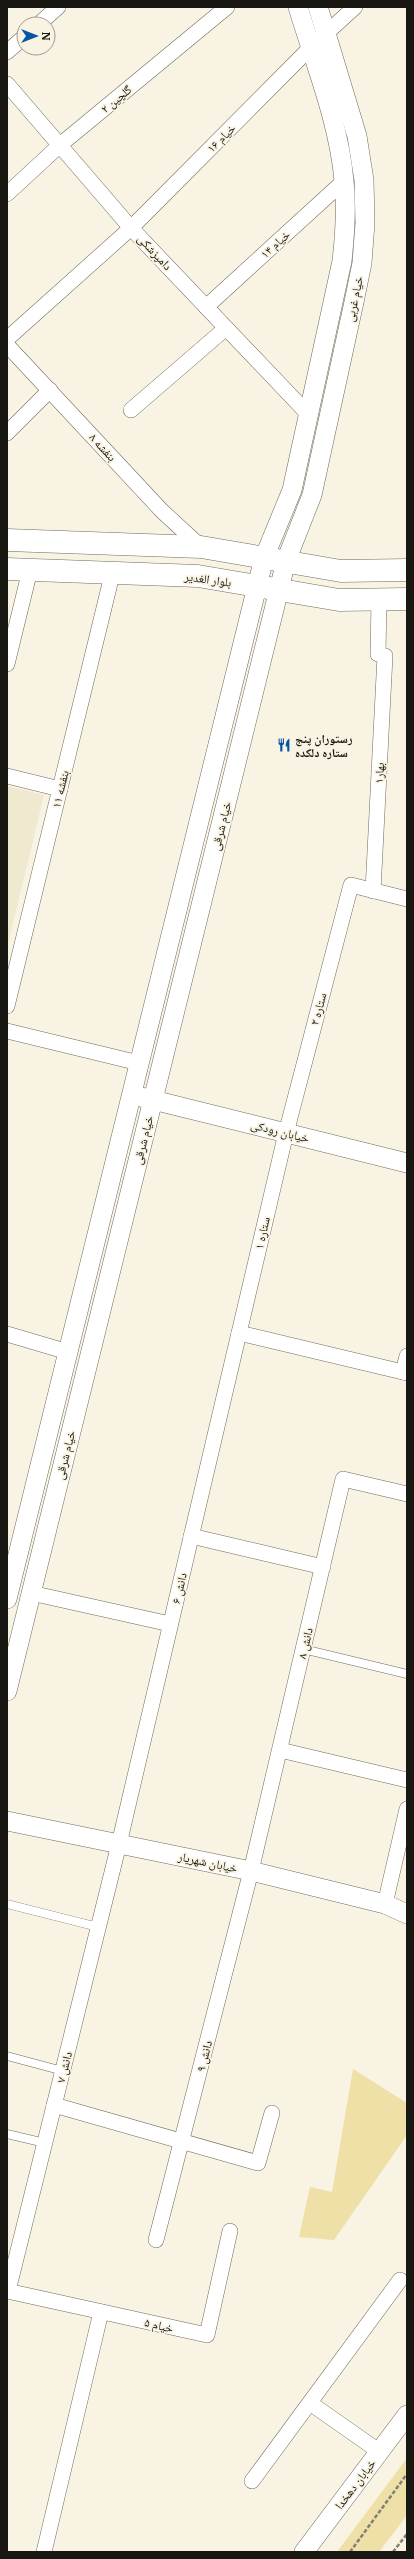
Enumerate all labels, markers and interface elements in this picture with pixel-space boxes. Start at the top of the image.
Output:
north arrow [16,16,56,56]
text: N [39,32,53,41]
street label: گلچین ۲ [98,82,135,116]
street label: خیام ۱۶ [204,120,239,156]
street label: خیام ۱۴ [257,227,294,262]
street label: دامپزشکی [134,231,176,273]
street label: خیام غربی [342,275,367,323]
street label: بنفشه ۸ [86,430,120,464]
street label: بلوار الغدیر [183,568,232,590]
place label: رستوران پنج ستاره دلکده [295,731,353,760]
restaurant icon: رستوران پنج ستاره دلکده [276,737,292,753]
street label: بهار۱ [371,762,387,784]
street label: بنفشه ۱۱ [48,769,72,810]
street label: خیام شرقی [208,800,235,852]
street label: ستاره ۲ [306,991,330,1027]
street label: خیام شرقی [130,1114,157,1166]
street label: خیابان رودکی [249,1117,311,1146]
street label: ستاره ۱ [251,1215,273,1251]
street label: خیام شرقی [52,1429,79,1481]
street label: دانش ۶ [168,1571,190,1605]
street label: دانش ۸ [294,1626,316,1660]
street label: خیابان شهریار [176,1848,239,1876]
street label: دانش ۹ [193,2039,215,2073]
street label: دانش ۷ [53,2050,75,2084]
street label: خیام ۵ [143,2314,175,2337]
street label: خیابان دهخدا [331,2456,379,2512]

